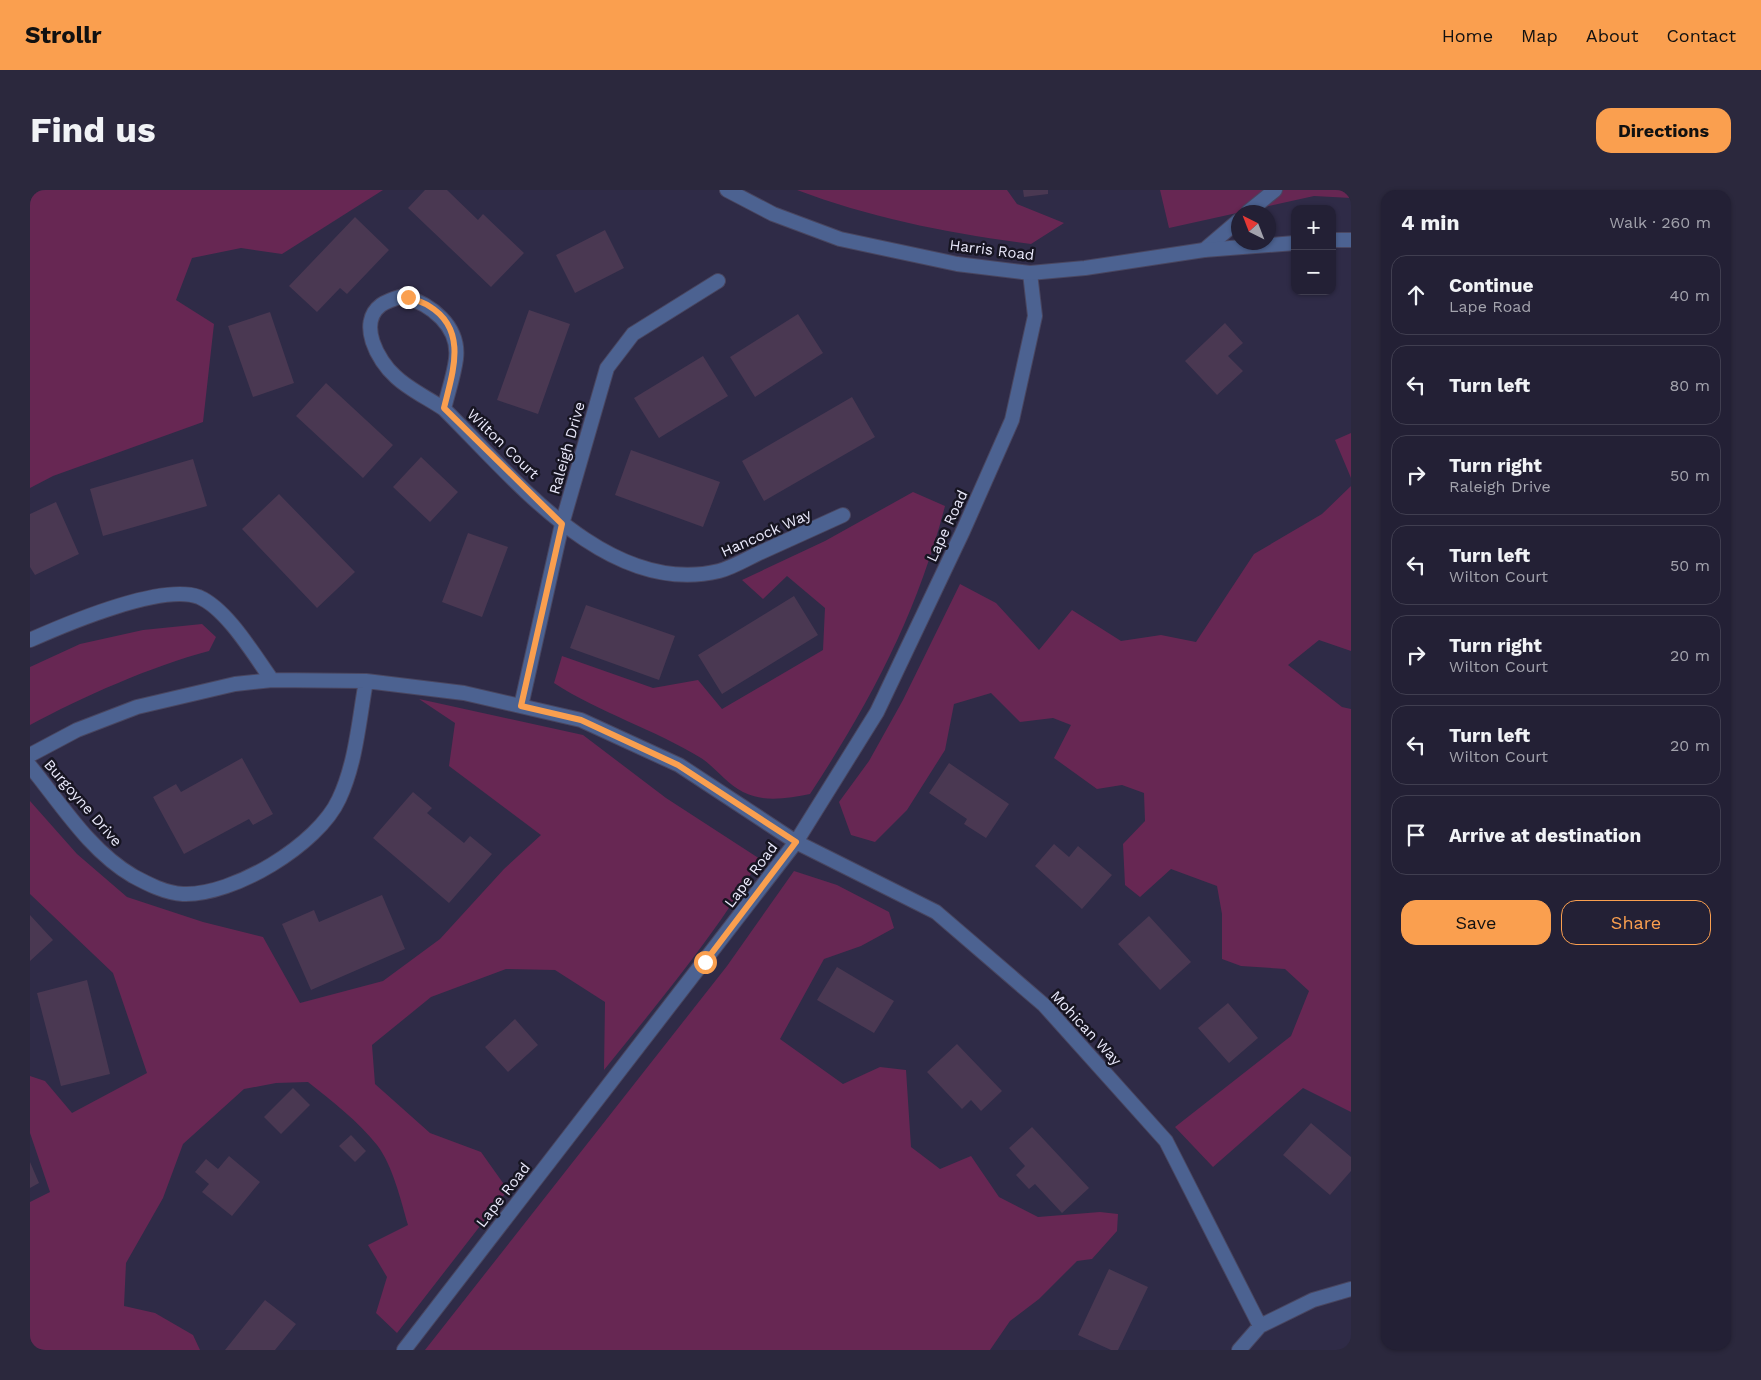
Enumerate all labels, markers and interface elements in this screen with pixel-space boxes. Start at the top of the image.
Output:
text: Strollr [25,21,102,49]
text: Home [1442,25,1493,46]
text: Map [1521,25,1558,46]
text: About [1586,25,1638,46]
text: Contact [1666,25,1736,46]
button: Directions [1596,108,1731,153]
text: Find us [30,109,156,151]
north arrow [1231,205,1276,250]
map controls [1291,205,1336,295]
button: + [1291,205,1336,250]
text: 4 min [1401,210,1459,235]
text: Walk · 260 m [1609,213,1711,232]
street label: Harris Road [949,236,1035,264]
button: − [1291,250,1336,295]
text: Continue [1449,274,1533,297]
icon: ahead [1402,281,1430,309]
route end [397,286,420,309]
text: 40 m [1670,286,1710,305]
text: Lape Road [1449,297,1531,316]
icon: left [1402,371,1430,399]
text: Turn left [1449,374,1530,397]
text: 80 m [1669,376,1710,395]
street label: Raleigh Drive [545,400,589,496]
street label: Wilton Court [463,405,543,483]
text: Turn right [1449,454,1542,477]
icon: right [1402,461,1430,489]
text: 50 m [1670,466,1710,485]
text: Raleigh Drive [1449,477,1551,496]
street label: Lape Road [923,487,971,565]
street label: Hancock Way [718,505,814,561]
text: Turn left [1449,544,1530,567]
icon: left [1402,551,1430,579]
text: 50 m [1670,556,1710,575]
text: Wilton Court [1449,567,1548,586]
text: Turn right [1449,634,1542,657]
icon: right [1402,641,1430,669]
text: 20 m [1670,646,1710,665]
text: Wilton Court [1449,657,1548,676]
text: Turn left [1449,724,1530,747]
icon: left [1402,731,1430,759]
text: 20 m [1670,736,1710,755]
text: Wilton Court [1449,747,1548,766]
street label: Burgoyne Drive [40,756,126,850]
icon: arrive [1402,821,1430,849]
text: Arrive at destination [1449,824,1641,847]
street label: Lape Road [721,839,781,911]
button: Save [1401,900,1551,945]
button: Share [1561,900,1711,945]
route start [694,951,717,974]
street label: Mohican Way [1047,987,1125,1069]
street label: Lape Road [472,1159,534,1231]

